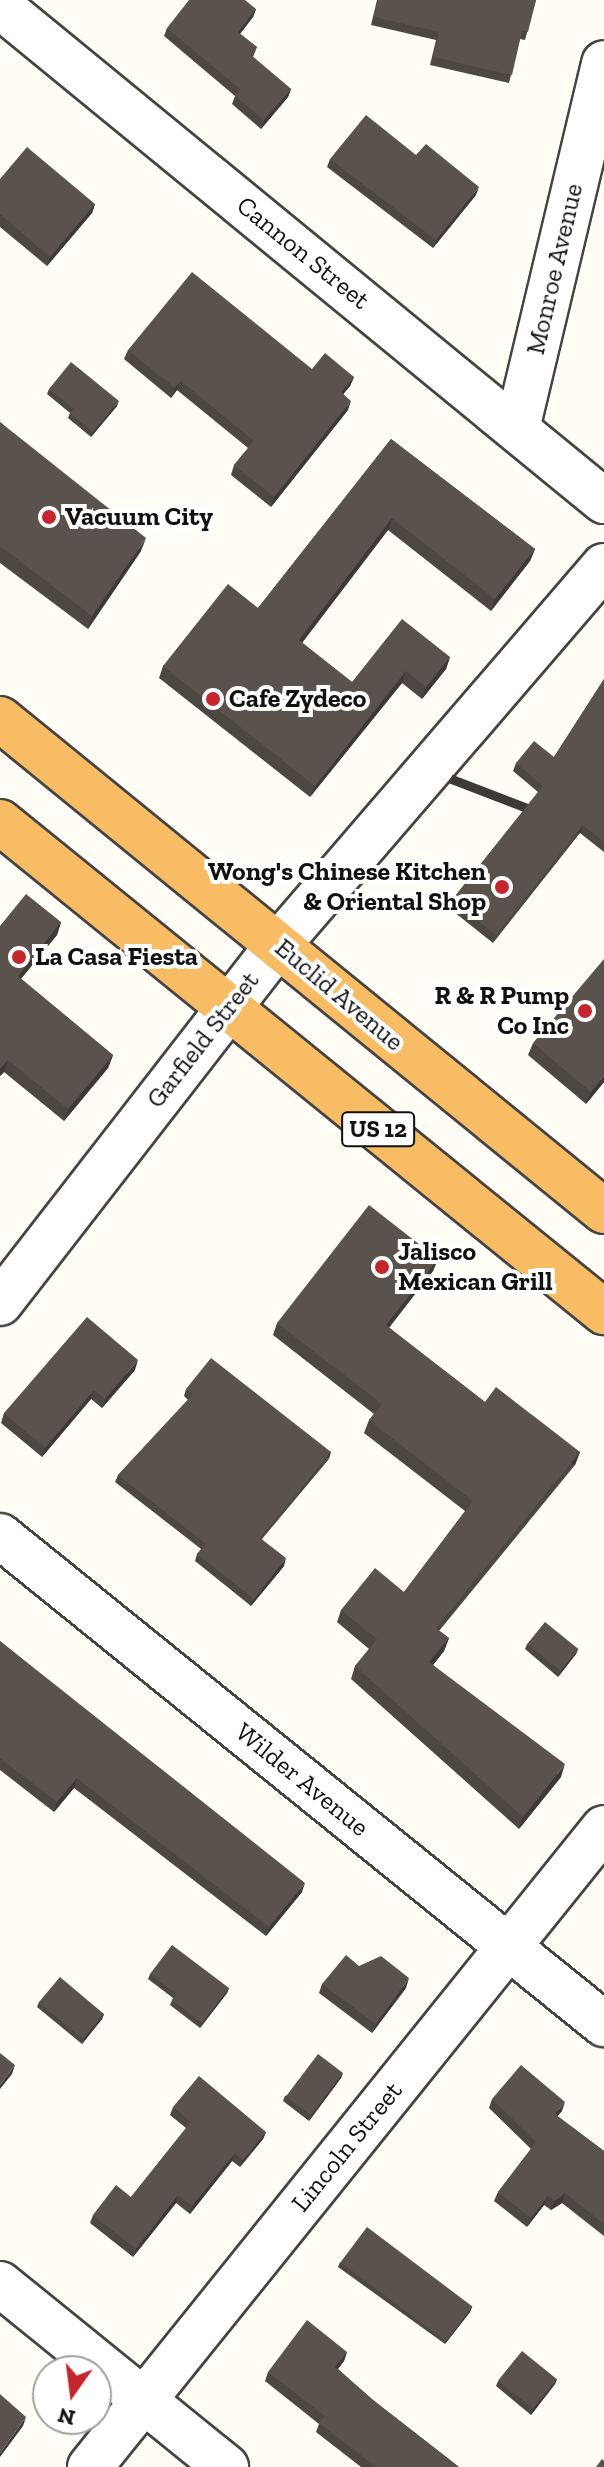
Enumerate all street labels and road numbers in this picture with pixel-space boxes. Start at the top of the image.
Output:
street label: Monroe Avenue [520,180,590,358]
street label: Cannon Street [230,190,376,316]
street label: Euclid Avenue [268,932,410,1058]
street label: Garfield Street [140,966,266,1114]
road number: US 12 [340,1109,416,1149]
street label: Wilder Avenue [229,1716,375,1844]
street label: Lincoln Street [285,2076,409,2218]

